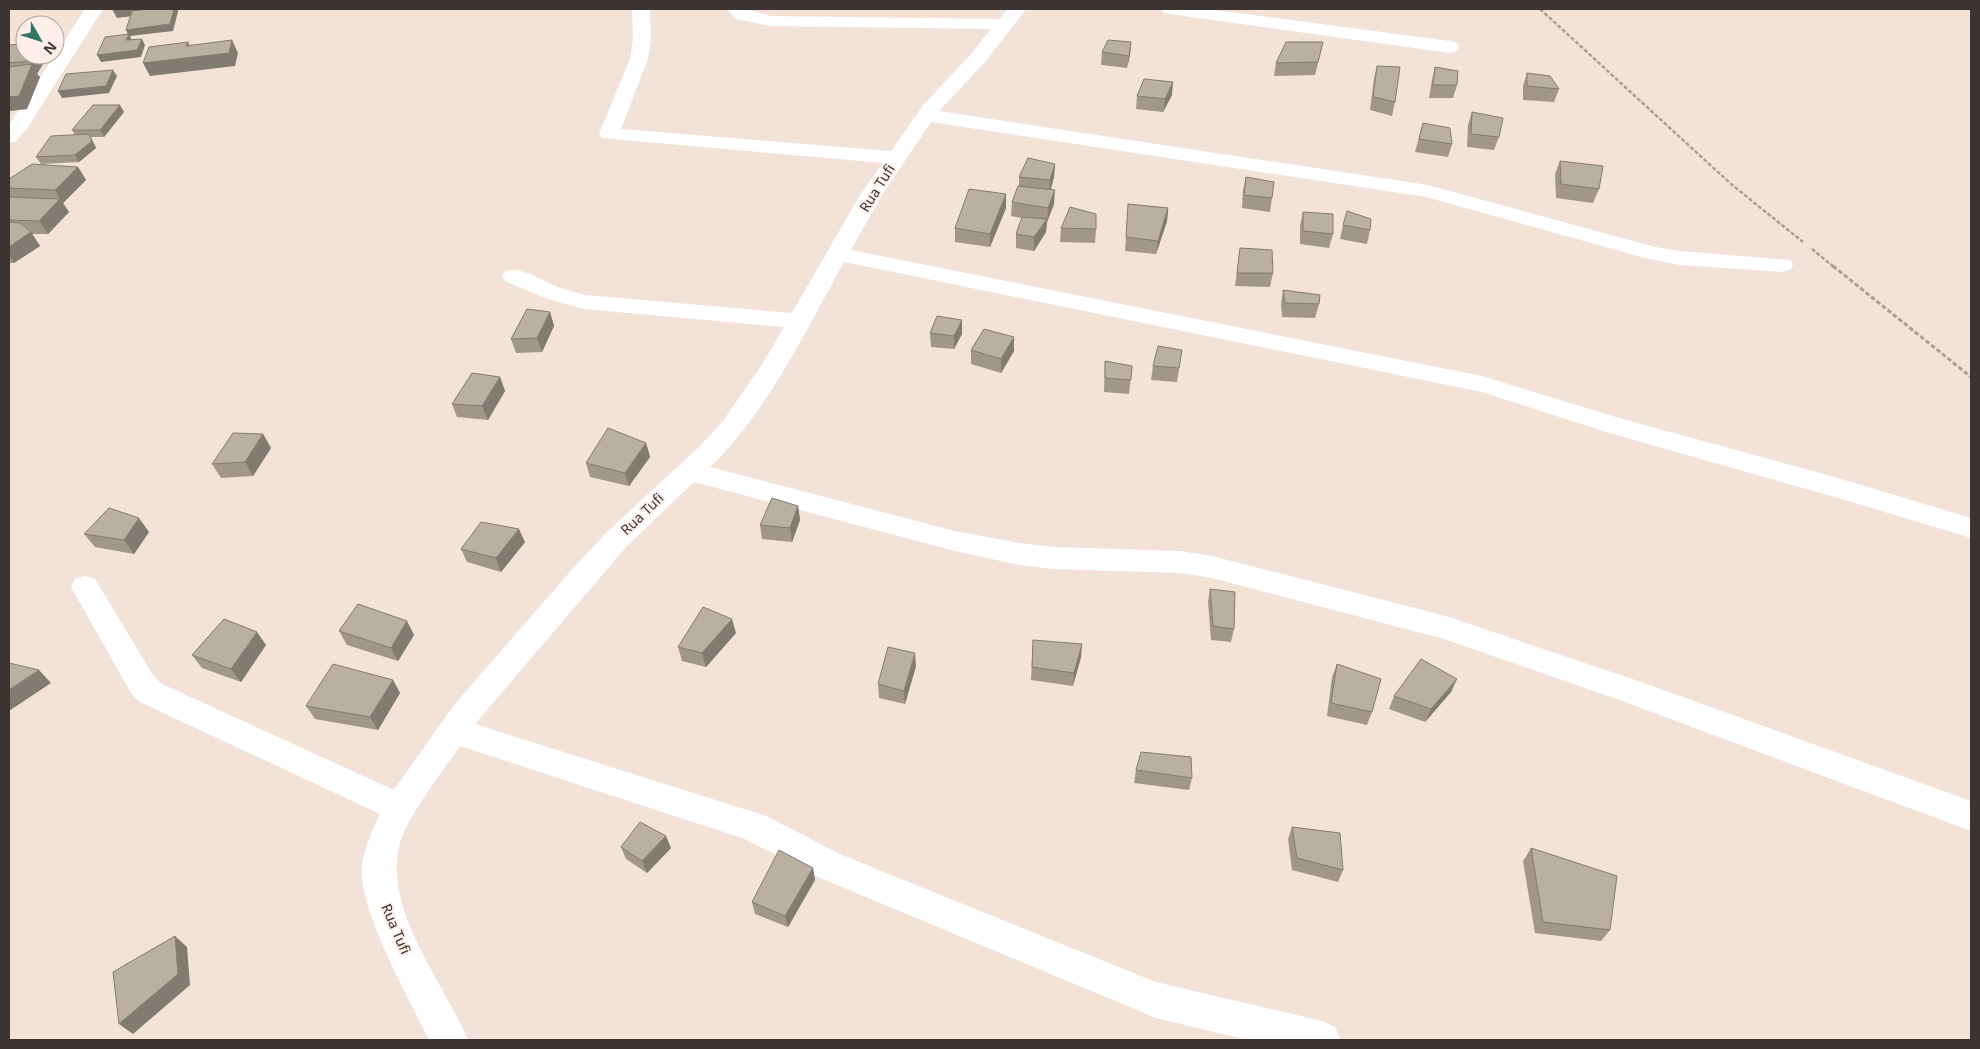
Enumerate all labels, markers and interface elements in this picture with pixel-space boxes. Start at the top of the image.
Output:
north arrow [15,15,65,65]
text: N [40,38,61,59]
street label: Rua Tufi [854,160,899,215]
street label: Rua Tufi [616,488,667,539]
street label: Rua Tufi [377,901,416,957]

